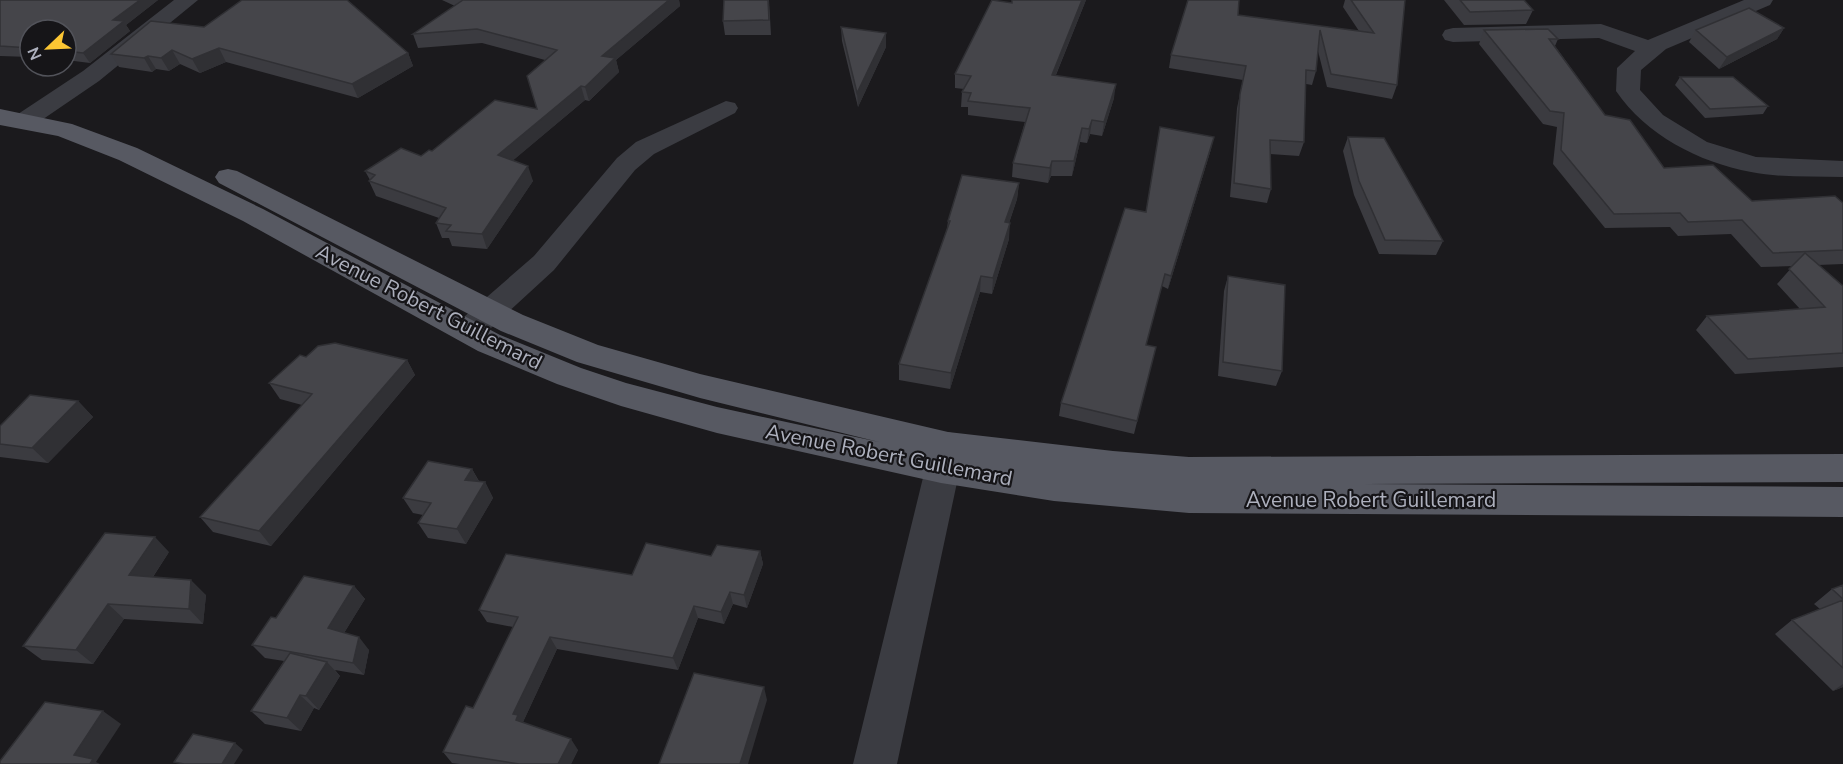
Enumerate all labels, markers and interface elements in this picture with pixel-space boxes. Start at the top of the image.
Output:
north arrow [18,18,78,78]
text: N [23,44,48,63]
street label: Avenue Robert Guillemard [311,238,547,376]
street label: Avenue Robert Guillemard [763,417,1015,493]
street label: Avenue Robert Guillemard [1246,486,1496,514]

